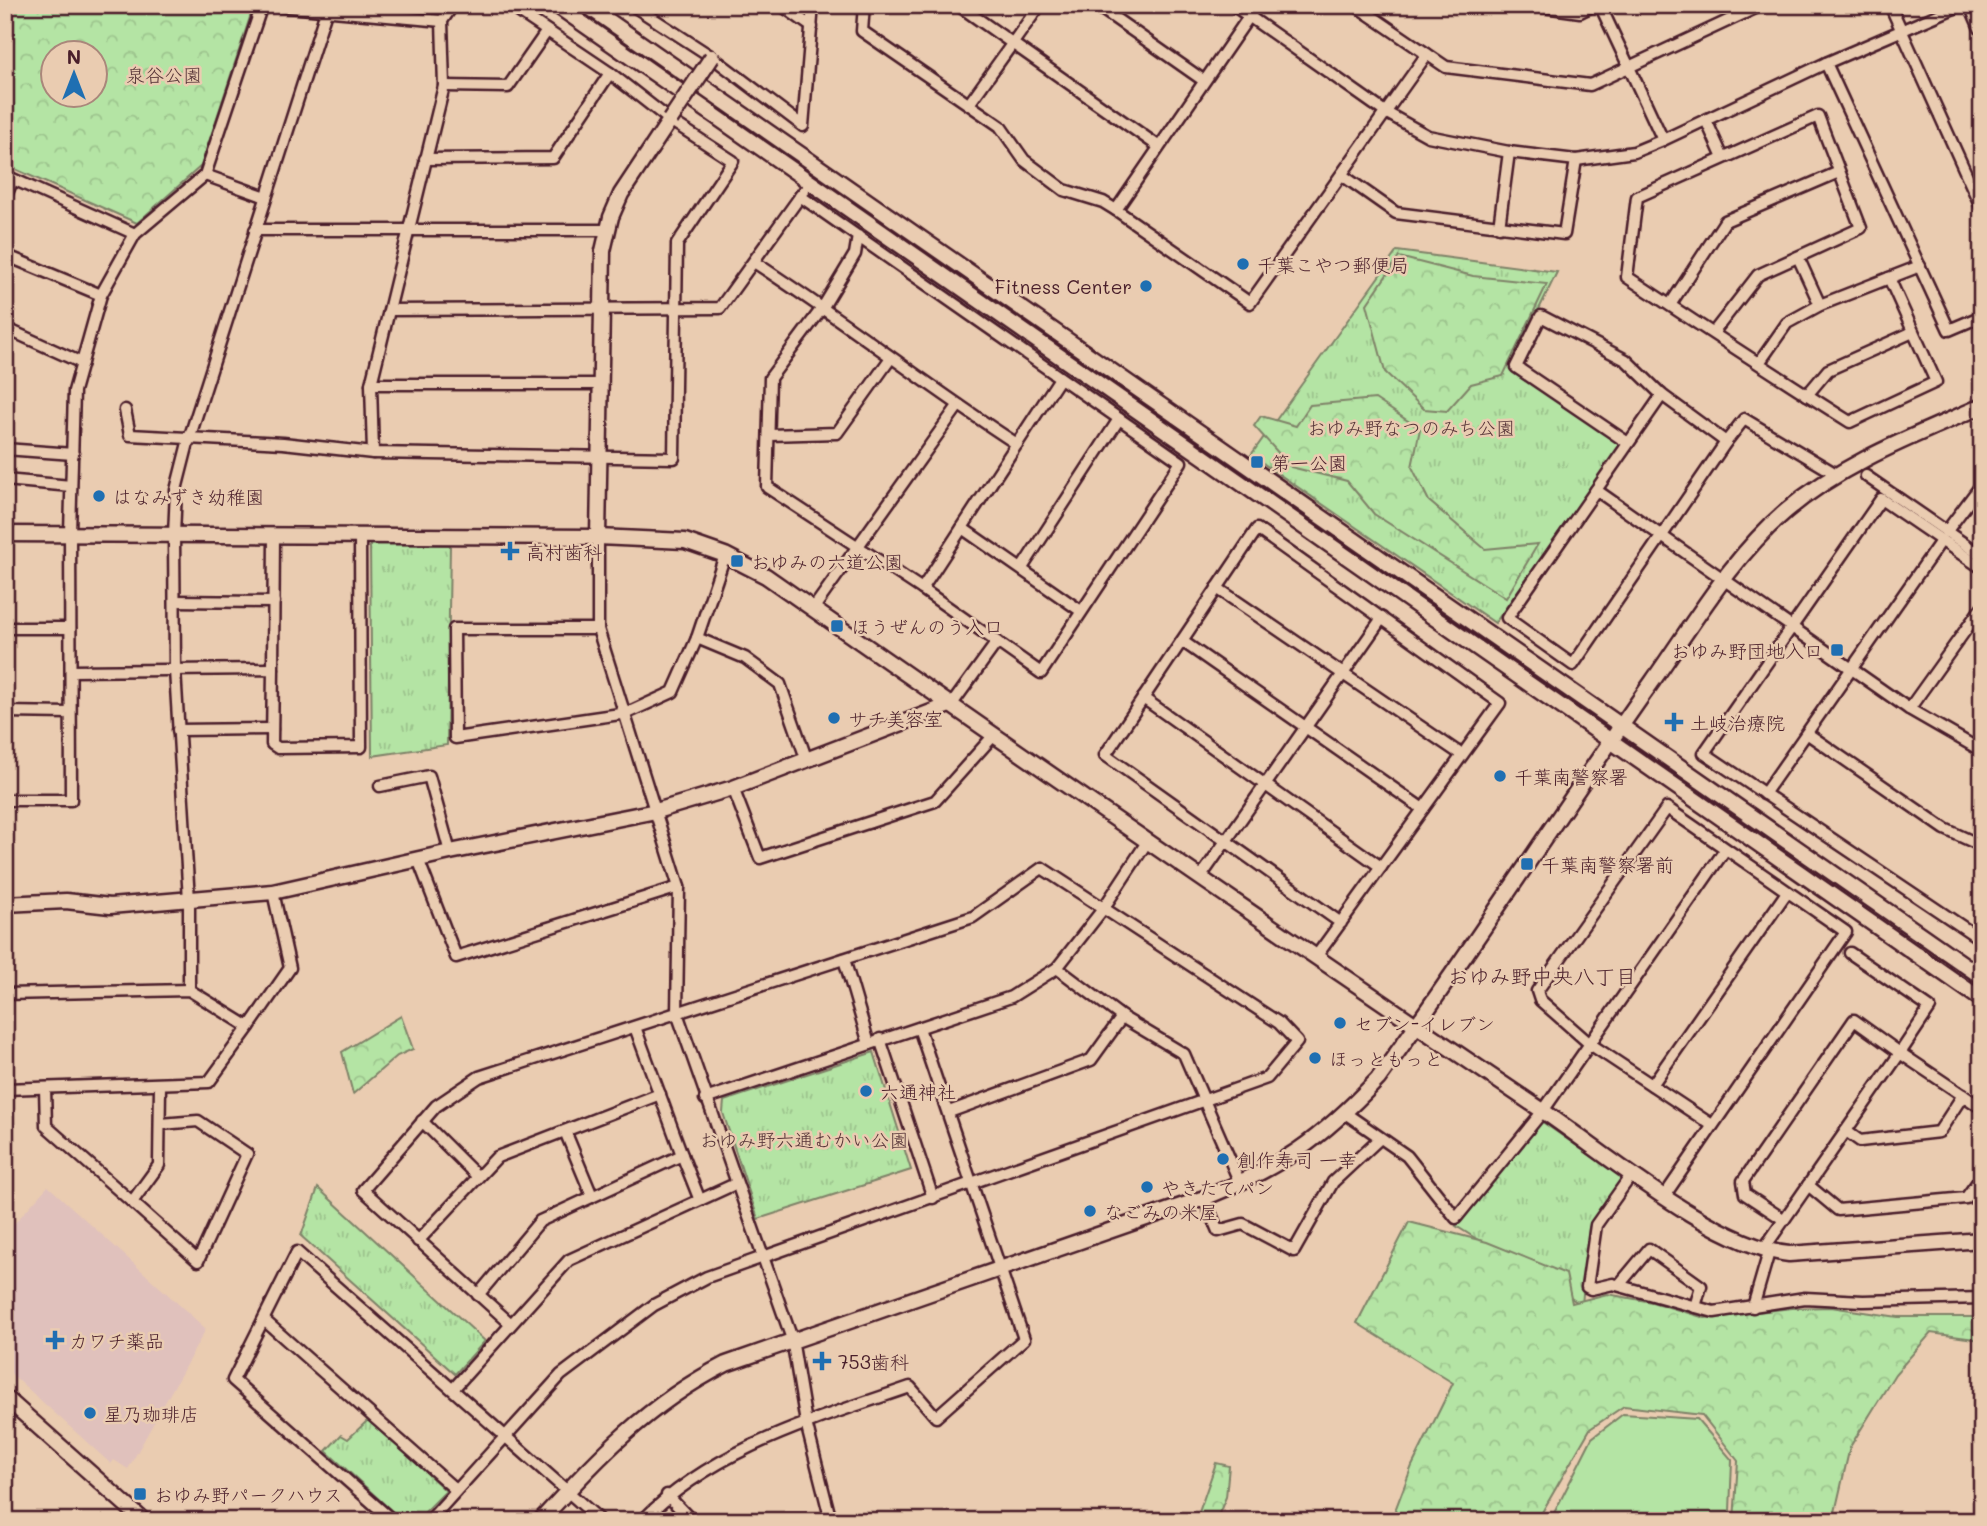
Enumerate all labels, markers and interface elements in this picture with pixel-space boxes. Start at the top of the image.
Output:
north arrow [38,38,108,108]
text: N [67,44,81,69]
park label: 泉谷公園 [126,62,202,87]
place label: 千葉こやつ郵便局 [1257,252,1409,277]
marker: 千葉こやつ郵便局 [1235,256,1251,272]
place label: Fitness Center [995,274,1132,299]
marker: Fitness Center [1138,278,1154,294]
park label: おゆみ野なつのみち公園 [1307,415,1515,440]
place label: 第一公園 [1271,450,1347,475]
marker: 第一公園 [1249,454,1265,470]
place label: はなみずき幼稚園 [113,484,264,509]
marker: はなみずき幼稚園 [91,488,107,504]
place label: 高村歯科 [526,539,602,564]
marker: 高村歯科 [500,541,520,561]
place label: おゆみの六道公園 [751,549,903,574]
marker: おゆみの六道公園 [729,553,745,569]
place label: ほうぜんのう入口 [851,614,1003,639]
marker: ほうぜんのう入口 [829,618,845,634]
place label: おゆみ野団地入口 [1671,638,1823,663]
marker: おゆみ野団地入口 [1829,642,1845,658]
place label: サチ美容室 [848,706,943,731]
marker: サチ美容室 [826,710,842,726]
place label: 土岐治療院 [1690,710,1785,735]
marker: 土岐治療院 [1664,712,1684,732]
place label: 千葉南警察署 [1514,764,1628,789]
marker: 千葉南警察署 [1492,768,1508,784]
place label: 千葉南警察署前 [1541,852,1674,877]
marker: 千葉南警察署前 [1519,856,1535,872]
district label: おゆみ野中央八丁目 [1448,962,1637,989]
place label: セブン-イレブン [1354,1011,1495,1036]
marker: セブン-イレブン [1332,1015,1348,1031]
place label: ほっともっと [1329,1046,1443,1071]
marker: ほっともっと [1307,1050,1323,1066]
place label: 六通神社 [880,1079,956,1104]
marker: 六通神社 [858,1083,874,1099]
park label: おゆみ野六通むかい公園 [699,1127,909,1152]
place label: 創作寿司 一幸 [1237,1147,1357,1172]
marker: 創作寿司 一幸 [1215,1151,1231,1167]
place label: やきたてパン [1161,1175,1274,1200]
marker: やきたてパン [1139,1179,1155,1195]
place label: なごみの米屋 [1104,1199,1218,1224]
marker: なごみの米屋 [1082,1203,1098,1219]
place label: カワチ薬品 [69,1328,164,1353]
marker: カワチ薬品 [47,1332,63,1348]
place label: 753歯科 [838,1349,909,1374]
marker: 753歯科 [812,1351,832,1371]
place label: 星乃珈琲店 [104,1401,199,1426]
marker: 星乃珈琲店 [82,1405,98,1421]
place label: おゆみ野パークハウス [154,1482,342,1507]
marker: おゆみ野パークハウス [132,1486,148,1502]

